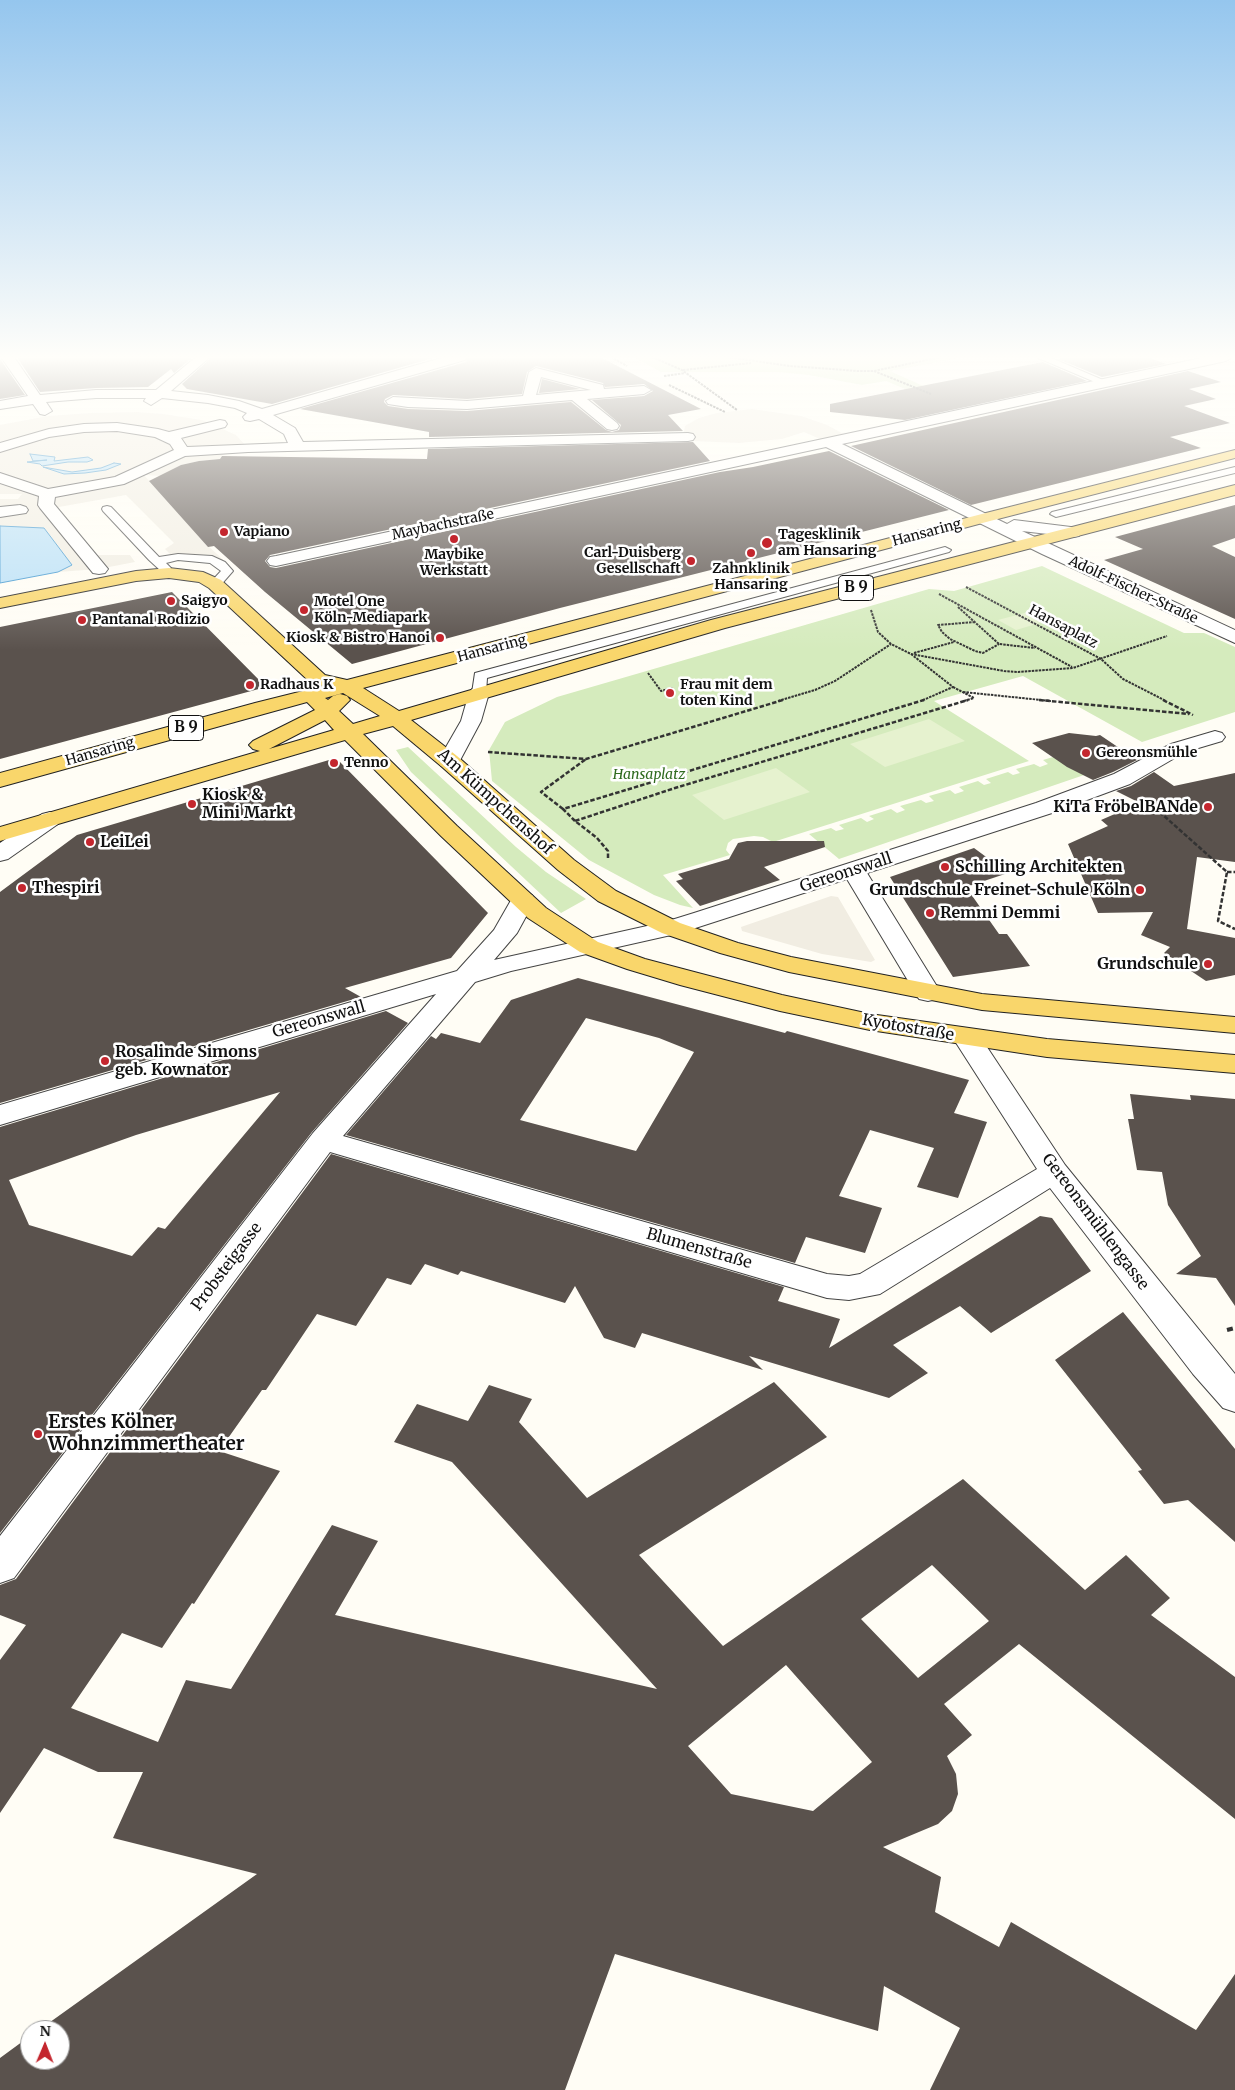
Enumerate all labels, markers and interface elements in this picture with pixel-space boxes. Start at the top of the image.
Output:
street label: Maybachstraße [390,506,496,544]
street label: Hansaring [891,516,963,550]
place label: Vapiano [234,524,290,540]
marker: Vapiano [218,526,230,538]
place label: Tagesklinik am Hansaring [778,527,876,560]
marker: Maybike Werkstatt [448,533,460,545]
marker: Tagesklinik am Hansaring [760,536,774,550]
place label: Carl-Duisberg Gesellschaft [584,545,681,578]
place label: Maybike Werkstatt [420,547,488,580]
marker: Zahnklinik Hansaring [745,547,757,559]
street label: Adolf-Fischer-Straße [1066,553,1200,627]
marker: Carl-Duisberg Gesellschaft [685,555,697,567]
place label: Zahnklinik Hansaring [712,561,790,594]
road number: B 9 [838,576,874,600]
place label: Saigyo [181,593,228,609]
place label: Motel One Köln-Mediapark [314,594,427,626]
marker: Saigyo [165,595,177,607]
street label: Hansaplatz [1026,602,1100,652]
marker: Motel One Köln-Mediapark [298,604,310,616]
place label: Pantanal Rodizio [92,612,210,628]
marker: Pantanal Rodizio [76,614,88,626]
place label: Kiosk & Bistro Hanoi [286,630,430,646]
marker: Kiosk & Bistro Hanoi [434,632,446,644]
street label: Hansaring [456,632,528,666]
place label: Radhaus K [260,677,334,693]
place label: Frau mit dem toten Kind [680,677,773,710]
marker: Radhaus K [244,679,256,691]
marker: Frau mit dem toten Kind [664,687,676,699]
road number: B 9 [168,716,204,740]
street label: Hansaring [64,734,136,770]
street label: Am Kümpchenshof [433,745,557,859]
place label: Gereonsmühle [1096,745,1197,761]
marker: Gereonsmühle [1080,747,1092,759]
place label: Tenno [344,755,388,771]
marker: Tenno [328,757,340,769]
park label: Hansaplatz [613,767,685,783]
place label: Kiosk & Mini Markt [202,785,293,823]
place label: KiTa FröbelBANde [1053,797,1198,817]
marker: Kiosk & Mini Markt [186,798,198,810]
marker: KiTa FröbelBANde [1202,801,1214,813]
place label: LeiLei [100,832,149,852]
marker: LeiLei [84,836,96,848]
street label: Gereonswall [798,849,894,897]
place label: Schilling Architekten [955,857,1123,877]
marker: Schilling Architekten [939,861,951,873]
place label: Thespiri [32,878,99,898]
place label: Grundschule Freinet-Schule Köln [870,880,1130,900]
marker: Thespiri [16,882,28,894]
marker: Grundschule Freinet-Schule Köln [1134,884,1146,896]
place label: Remmi Demmi [940,903,1060,923]
marker: Remmi Demmi [924,907,936,919]
place label: Grundschule [1097,954,1198,974]
marker: Grundschule [1202,958,1214,970]
street label: Gereonswall [270,998,368,1042]
street label: Kyotostraße [861,1010,955,1046]
place label: Rosalinde Simons geb. Kownator [115,1042,257,1080]
marker: Rosalinde Simons geb. Kownator [99,1055,111,1067]
street label: Gereonsmühlengasse [1038,1150,1152,1294]
street label: Probsteigasse [188,1219,266,1315]
street label: Blumenstraße [644,1225,754,1273]
place label: Erstes Kölner Wohnzimmertheater [48,1412,245,1456]
marker: Erstes Kölner Wohnzimmertheater [32,1428,44,1440]
north arrow [20,2020,70,2070]
text: N [40,2022,51,2040]

